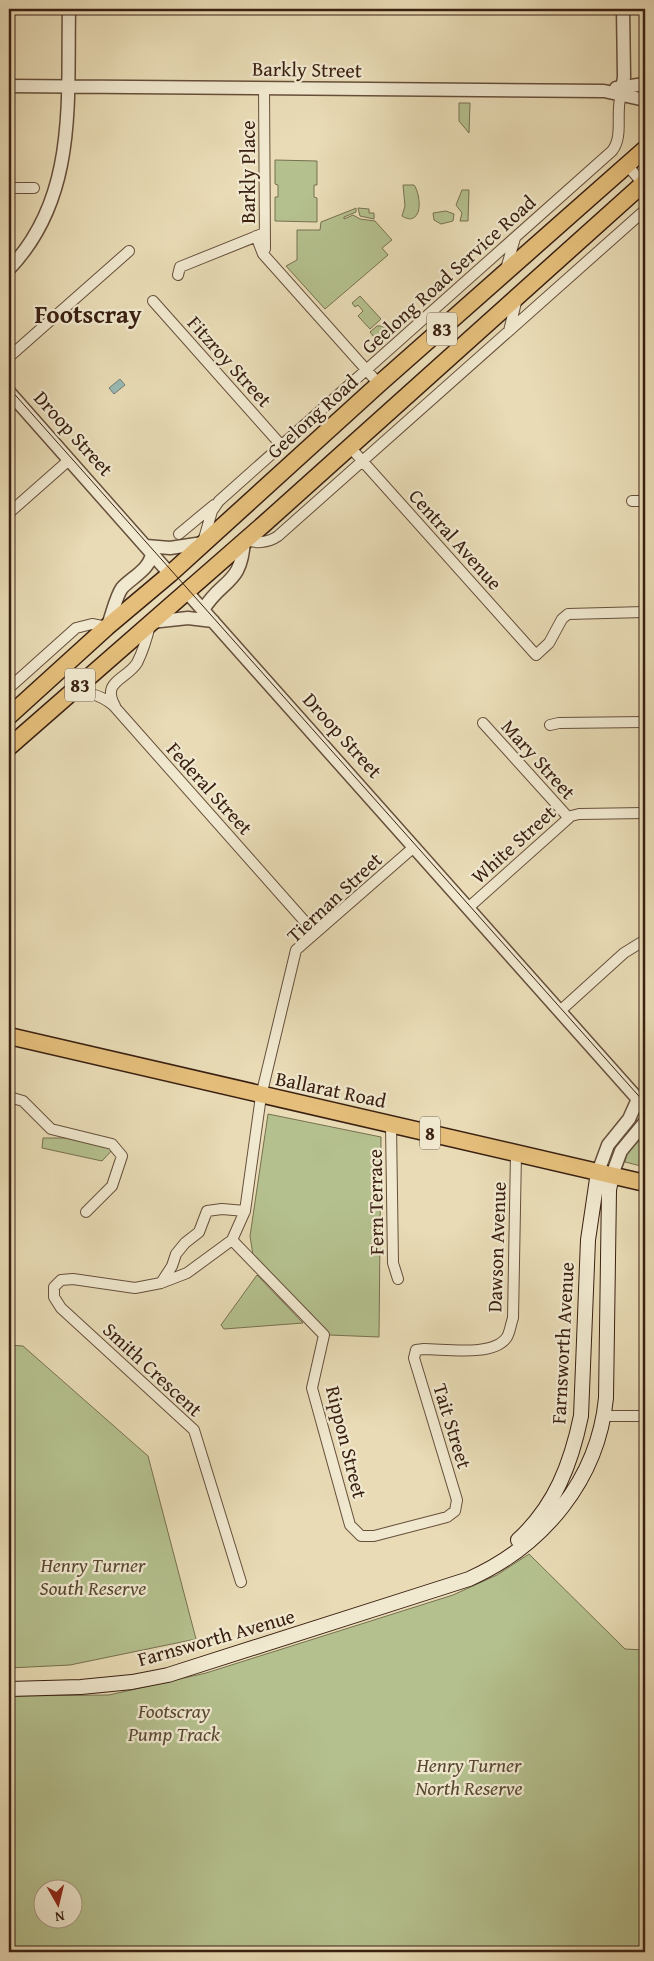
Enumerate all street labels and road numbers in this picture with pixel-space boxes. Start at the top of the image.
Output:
street label: Barkly Street [252,54,362,84]
street label: Barkly Place [233,120,262,224]
street label: Geelong Road Service Road [354,188,542,360]
street label: Fitzroy Street [181,309,279,413]
road number: 83 [427,312,457,346]
street label: Geelong Road [260,367,364,465]
street label: Droop Street [28,384,120,482]
street label: Central Avenue [403,482,509,596]
road number: 83 [65,668,95,702]
street label: Droop Street [297,686,389,784]
street label: Mary Street [495,712,583,806]
street label: Federal Street [160,735,260,841]
street label: White Street [464,798,562,890]
street label: Tiernan Street [280,845,388,949]
street label: Ballarat Road [273,1063,389,1115]
road number: 8 [420,1116,440,1150]
street label: Fern Terrace [360,1149,390,1255]
street label: Dawson Avenue [479,1181,513,1313]
street label: Farnsworth Avenue [543,1261,581,1425]
street label: Smith Crescent [97,1315,209,1423]
street label: Tait Street [426,1380,480,1472]
street label: Rippon Street [319,1383,375,1501]
street label: Farnsworth Avenue [134,1601,298,1673]

